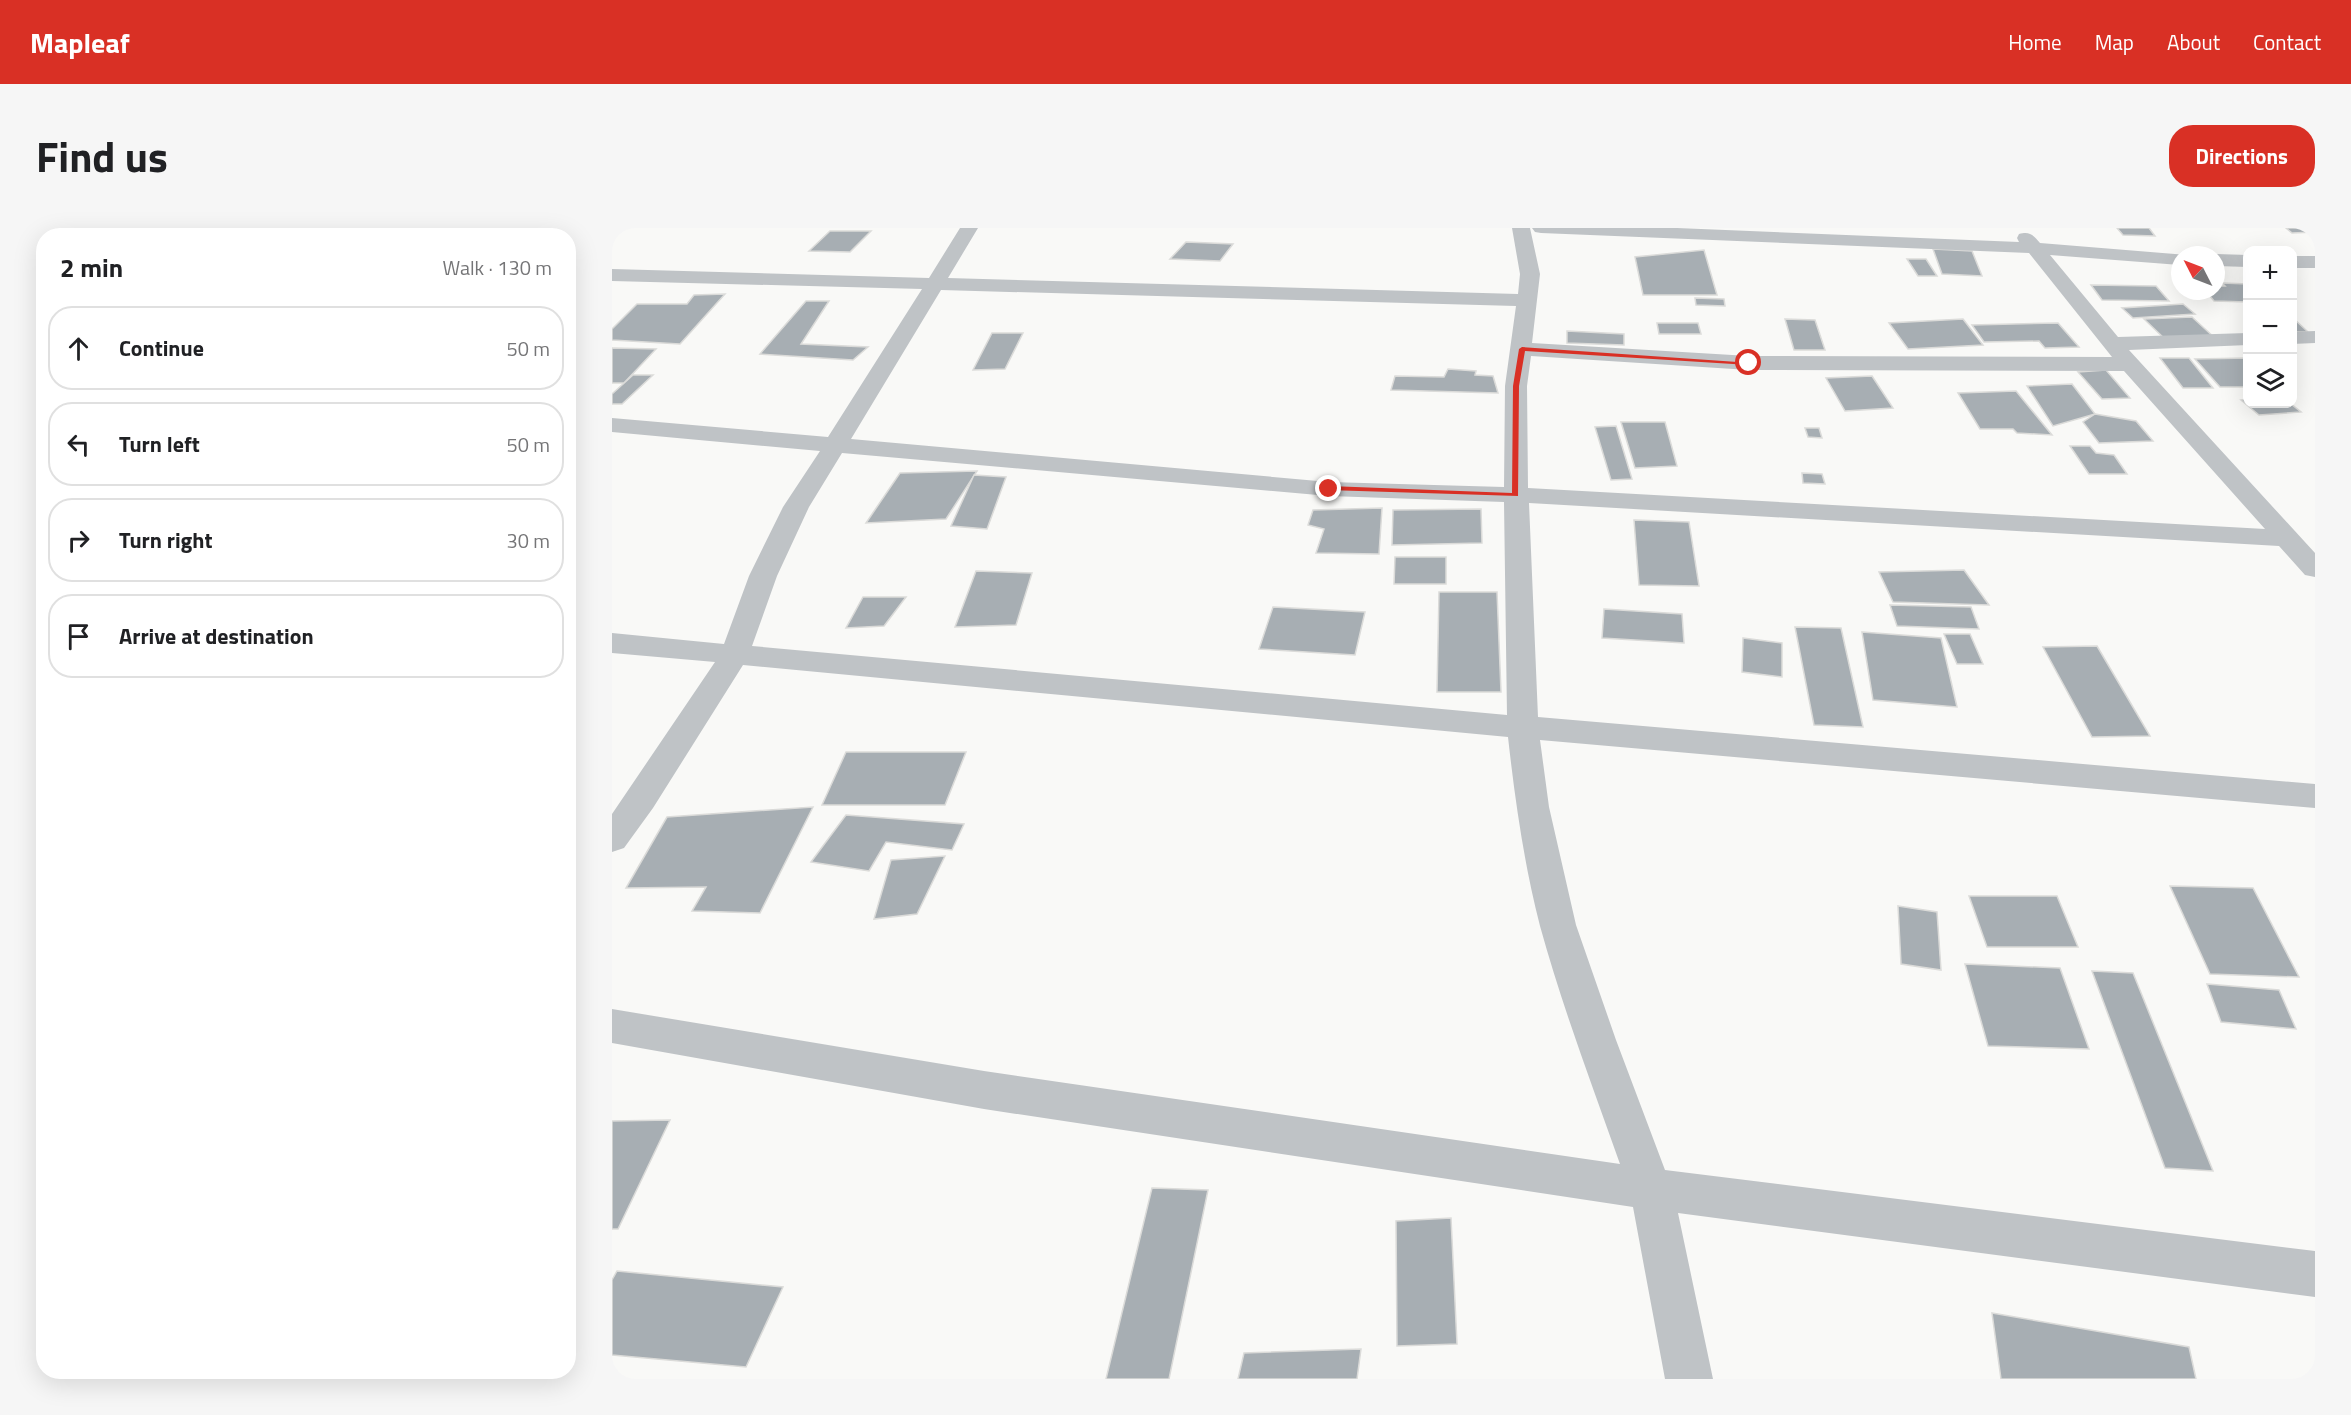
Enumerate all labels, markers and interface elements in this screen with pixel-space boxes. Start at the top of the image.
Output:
text: Mapleaf [30,21,130,64]
text: Home [2008,26,2062,58]
text: Map [2095,26,2134,58]
text: About [2167,26,2220,58]
text: Contact [2253,26,2321,58]
text: Find us [36,124,168,188]
button: Directions [2169,125,2315,187]
north arrow [2171,246,2225,300]
map controls [2243,246,2297,408]
button: + [2243,246,2297,300]
text: 2 min [60,248,123,287]
text: Walk · 130 m [443,252,552,283]
button: − [2243,300,2297,354]
text: Continue [119,331,204,365]
icon: ahead [62,332,95,365]
text: 50 m [506,333,550,364]
route start [1735,349,1761,375]
button: layers [2243,354,2297,408]
text: Turn left [119,427,200,461]
icon: left [62,428,95,461]
text: 50 m [506,429,550,460]
route end [1315,475,1341,501]
text: Turn right [119,523,213,557]
icon: right [62,524,95,557]
text: 30 m [506,525,550,556]
text: Arrive at destination [119,619,314,653]
icon: arrive [62,620,95,653]

